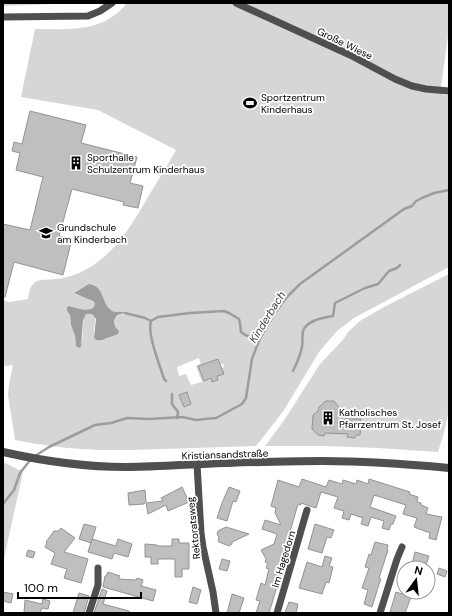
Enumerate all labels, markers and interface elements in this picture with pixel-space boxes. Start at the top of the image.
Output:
street label: Große Wiese [315,24,375,63]
place label: Sportzentrum Kinderhaus [261,91,325,116]
sports icon: Sportzentrum Kinderhaus [242,95,258,111]
place label: Sporthalle Schulzentrum Kinderhaus [87,151,205,176]
building icon: Sporthalle Schulzentrum Kinderhaus [68,155,84,171]
place label: Grundschule am Kinderbach [57,221,127,246]
school or university icon: Grundschule am Kinderbach [38,225,54,241]
water label: Kinderbach [246,289,288,345]
place label: Katholisches Pfarrzentrum St. Josef [339,406,442,431]
building icon: Katholisches Pfarrzentrum St. Josef [320,410,336,426]
street label: Kristiansandstraße [181,446,269,463]
street label: Rektoratsweg [184,496,203,560]
street label: Im Hagedorn [269,529,298,589]
north arrow [396,560,436,600]
text: N [413,563,424,578]
scale bar [18,574,141,600]
text: 100 m [24,580,58,596]

